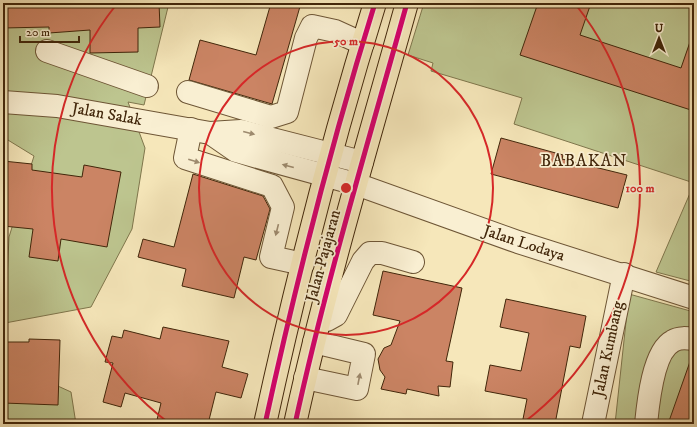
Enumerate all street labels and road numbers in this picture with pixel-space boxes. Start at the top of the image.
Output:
street label: Jalan Salak [68,98,144,130]
street label: Jalan Pajajaran [301,207,345,306]
street label: Jalan Lodaya [479,220,568,266]
street label: Jalan Kumbang [588,299,628,401]

